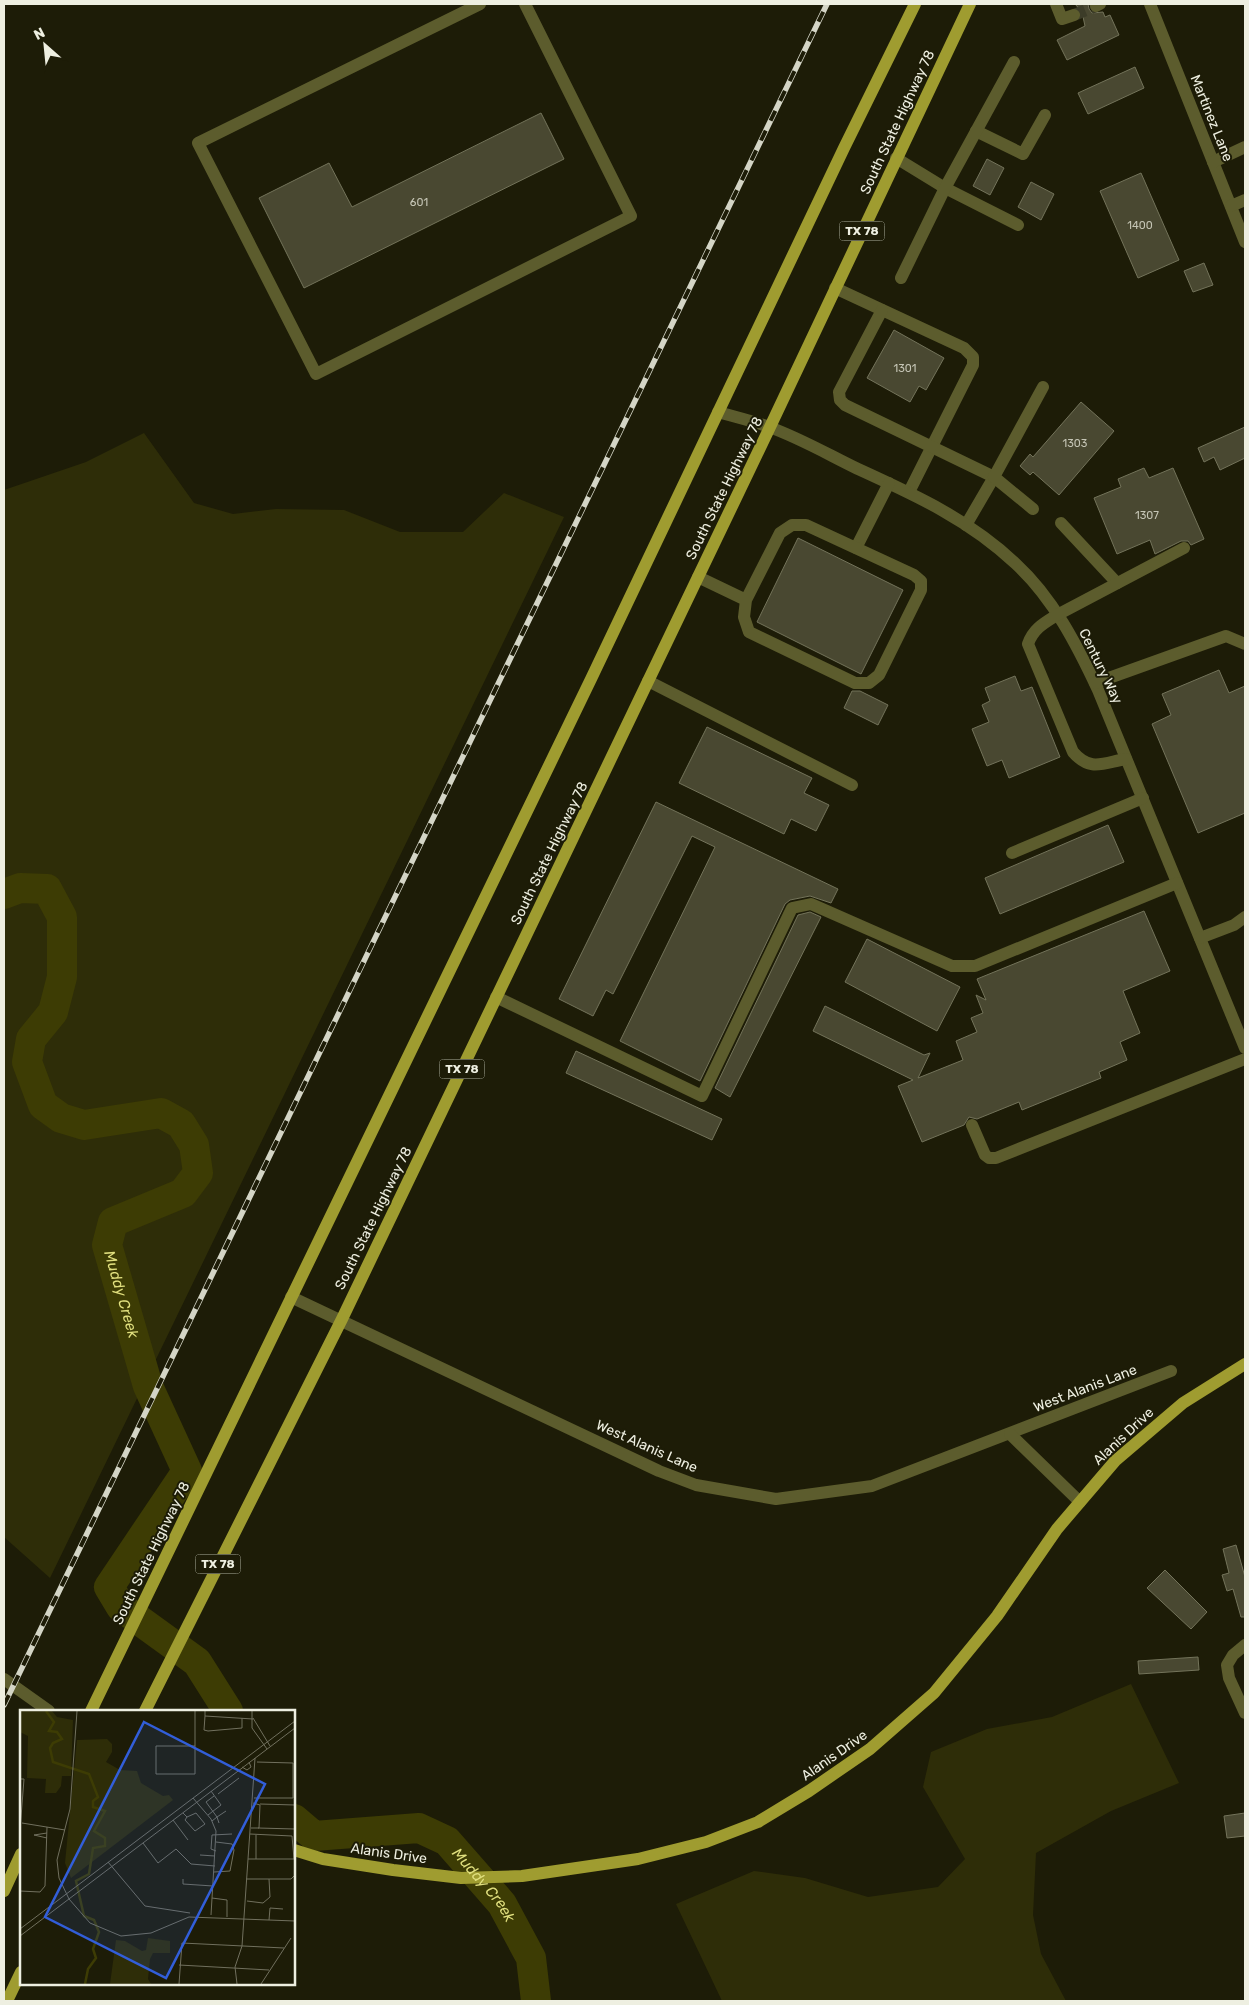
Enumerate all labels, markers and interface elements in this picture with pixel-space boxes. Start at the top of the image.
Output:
north arrow [20,20,70,70]
text: N [31,24,48,44]
street label: South State Highway 78 [857,47,938,197]
street label: Martinez Lane [1186,72,1237,164]
house number: 601 [410,196,428,209]
house number: 1400 [1127,219,1153,232]
road number: TX 78 [840,222,884,240]
house number: 1301 [893,362,917,375]
street label: South State Highway 78 [682,414,767,562]
house number: 1303 [1063,437,1088,450]
house number: 1307 [1135,509,1159,522]
street label: Century Way [1075,626,1126,707]
street label: South State Highway 78 [507,779,592,927]
road number: TX 78 [440,1060,484,1078]
street label: South State Highway 78 [331,1144,416,1292]
water label: Muddy Creek [100,1248,143,1341]
street label: West Alanis Lane [1031,1361,1139,1416]
street label: Alanis Drive [1090,1404,1157,1469]
street label: West Alanis Lane [593,1416,700,1477]
street label: South State Highway 78 [109,1479,194,1627]
road number: TX 78 [196,1555,240,1574]
inset map [20,1710,295,1985]
street label: Alanis Drive [798,1726,871,1784]
street label: Alanis Drive [350,1840,428,1867]
water label: Muddy Creek [448,1844,519,1925]

